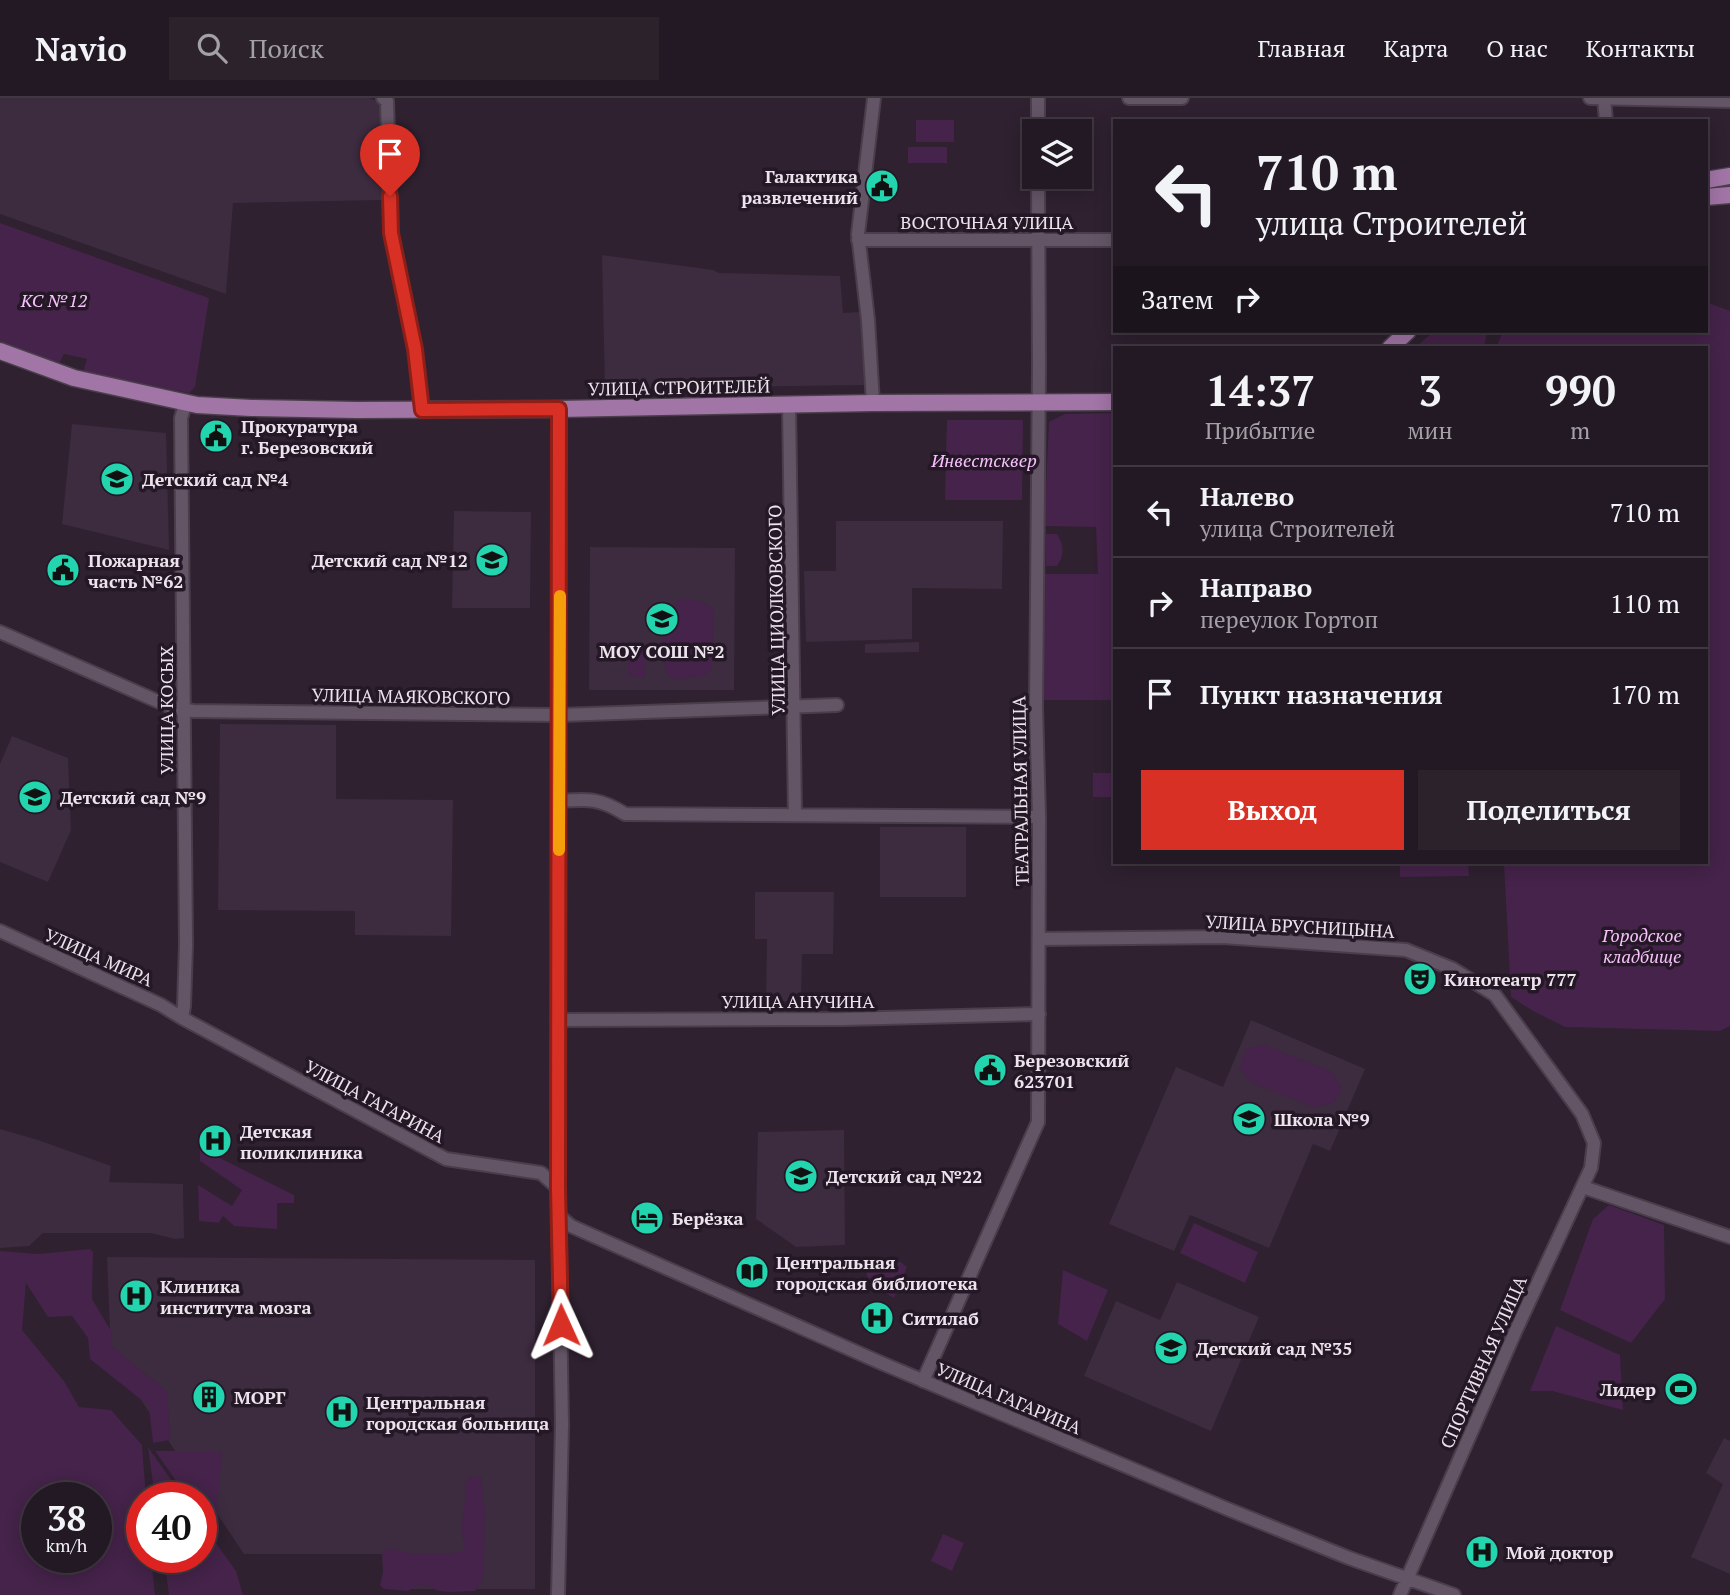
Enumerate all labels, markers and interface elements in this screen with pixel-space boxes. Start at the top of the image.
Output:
search box [169,17,659,80]
text: Navio [35,27,127,70]
icon: search [193,29,231,67]
text: Поиск [249,31,324,65]
text: Главная [1257,32,1345,64]
text: Карта [1383,32,1448,64]
text: О нас [1486,32,1548,64]
text: Контакты [1586,32,1695,64]
map controls [1022,119,1092,189]
button: layers [1022,119,1092,189]
pin [360,124,420,196]
icon: arrive [371,135,409,173]
text: 710 m [1256,139,1398,204]
icon: left [1141,147,1232,238]
place label: Галактика развлечений [741,164,858,209]
public building icon: Галактика развлечений [863,167,901,205]
text: улица Строителей [1256,202,1527,244]
street label: ВОСТОЧНАЯ УЛИЦА [900,210,1074,234]
icon: right [1228,280,1266,318]
text: Затем [1141,282,1214,316]
park label: КС №12 [20,288,88,312]
text: 14:37 [1206,362,1315,418]
text: 3 [1418,362,1442,418]
text: 990 [1545,362,1616,418]
street label: УЛИЦА СТРОИТЕЛЕЙ [588,373,770,401]
place label: Прокуратура г. Березовский [241,414,373,459]
text: Прибытие [1205,415,1315,446]
text: мин [1407,415,1453,446]
text: m [1570,415,1590,446]
public building icon: Прокуратура г. Березовский [197,417,235,455]
park label: Инвестсквер [930,448,1037,472]
school or university icon: Детский сад №4 [98,460,136,498]
place label: Детский сад №4 [142,467,289,491]
text: Налево [1200,479,1294,513]
icon: left [1141,493,1179,531]
text: 710 m [1610,495,1680,529]
street label: УЛИЦА ЦИОЛКОВСКОГО [762,504,790,716]
text: улица Строителей [1200,513,1395,544]
school or university icon: Детский сад №12 [473,541,511,579]
place label: Пожарная часть №62 [88,548,184,593]
place label: Детский сад №12 [312,548,468,572]
public building icon: Пожарная часть №62 [44,551,82,589]
text: Направо [1200,570,1312,604]
icon: right [1141,584,1179,622]
text: 110 m [1610,586,1680,620]
school or university icon: МОУ СОШ №2 [643,600,681,638]
text: переулок Гортоп [1200,604,1378,635]
place label: МОУ СОШ №2 [599,639,725,663]
street label: УЛИЦА КОСЫХ [154,646,178,775]
icon: arrive [1141,675,1179,713]
text: Пункт назначения [1200,677,1443,711]
text: 170 m [1610,677,1680,711]
street label: УЛИЦА МАЯКОВСКОГО [311,682,511,710]
street label: ТЕАТРАЛЬНАЯ УЛИЦА [1006,695,1034,886]
button: Выход [1141,770,1404,850]
button: Поделиться [1418,770,1680,850]
school or university icon: Детский сад №9 [16,778,54,816]
place label: Детский сад №9 [60,785,206,809]
street label: УЛИЦА БРУСНИЦЫНА [1205,909,1396,943]
street label: УЛИЦА МИРА [41,922,158,992]
park label: Городское кладбище [1601,923,1682,968]
theatre icon: Кинотеатр 777 [1401,960,1439,998]
place label: Кинотеатр 777 [1444,967,1577,991]
street label: УЛИЦА АНУЧИНА [722,989,875,1013]
place label: Березовский 623701 [1014,1048,1129,1093]
public building icon: Березовский 623701 [971,1051,1009,1089]
street label: УЛИЦА ГАГАРИНА [301,1054,450,1148]
school or university icon: Школа №9 [1230,1100,1268,1138]
place label: Школа №9 [1274,1107,1370,1131]
place label: Детская поликлиника [240,1119,363,1164]
hospital icon: Детская поликлиника [196,1122,234,1160]
school or university icon: Детский сад №22 [782,1157,820,1195]
place label: Детский сад №22 [826,1164,982,1188]
hotel icon: Берёзка [628,1199,666,1237]
place label: Берёзка [672,1206,744,1230]
place label: Центральная городская библиотека [776,1250,978,1295]
library icon: Центральная городская библиотека [733,1253,771,1291]
street label: СПОРТИВНАЯ УЛИЦА [1434,1271,1532,1452]
place label: Клиника института мозга [160,1274,312,1319]
hospital icon: Клиника института мозга [117,1277,155,1315]
position arrow [524,1288,598,1362]
hospital icon: Ситилаб [858,1299,896,1337]
place label: Ситилаб [902,1306,979,1330]
school or university icon: Детский сад №35 [1152,1329,1190,1367]
place label: Детский сад №35 [1196,1336,1352,1360]
street label: УЛИЦА ГАГАРИНА [933,1357,1086,1440]
sports icon: Лидер [1662,1370,1700,1408]
place label: Лидер [1599,1377,1656,1401]
building icon: МОРГ [190,1378,228,1416]
place label: МОРГ [234,1385,286,1409]
place label: Центральная городская больница [366,1390,549,1435]
hospital icon: Центральная городская больница [323,1393,361,1431]
speed limit sign: 40 [126,1482,217,1573]
text: 38 [47,1495,86,1541]
text: km/h [46,1533,87,1557]
hospital icon: Мой доктор [1463,1533,1501,1571]
place label: Мой доктор [1506,1540,1613,1564]

